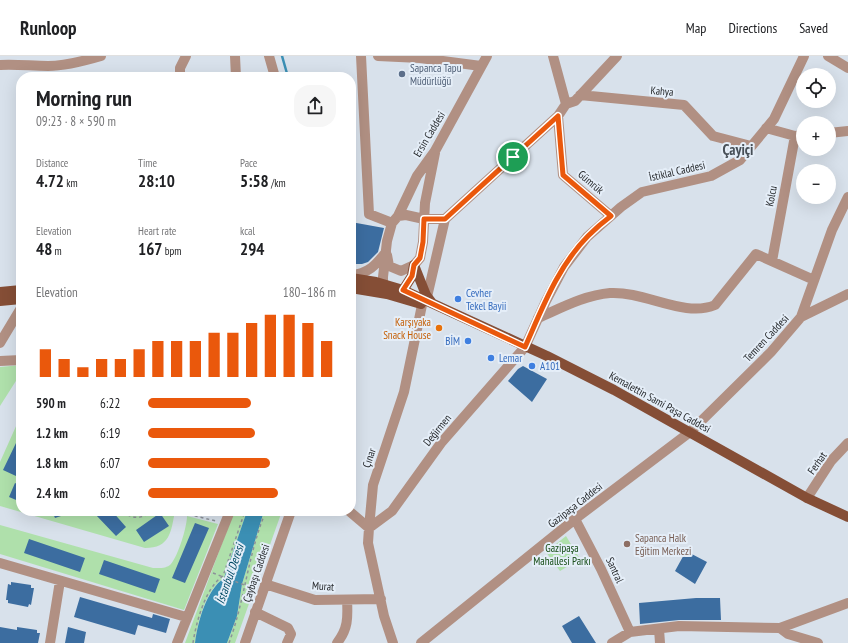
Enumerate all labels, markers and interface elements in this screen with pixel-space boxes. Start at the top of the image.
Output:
text: Runloop [20,16,77,40]
text: Map [686,19,706,37]
text: Directions [728,19,777,37]
text: Saved [799,19,828,37]
place label: Sapanca Tapu Müdürlüğü [410,61,462,88]
map controls [796,68,836,204]
button: locate [796,68,836,108]
marker: Sapanca Tapu Müdürlüğü [397,69,407,79]
street label: Kahya [650,83,674,99]
text: Morning run [36,84,132,112]
button: share [294,85,336,127]
street label: Ersin Caddesi [410,109,448,159]
text: 09:23 · 8 × 590 m [36,113,116,130]
button: + [796,116,836,156]
pin [496,140,530,174]
district label: Çayiçi [723,140,753,159]
icon: arrive [502,146,524,168]
text: Distance [36,156,68,170]
text: Time [138,156,157,170]
text: Pace [240,156,257,170]
street label: İstiklal Caddesi [648,158,706,184]
button: − [796,164,836,204]
street label: Gümrük [575,167,607,197]
text: 4.72 [36,170,64,192]
text: 28:10 [138,170,175,192]
text: 5:58 [240,170,269,192]
text: km [64,176,78,190]
text: /km [269,176,286,190]
street label: Kolcu [762,184,780,208]
text: Elevation [36,224,71,238]
text: Heart rate [138,224,176,238]
text: kcal [240,224,255,238]
text: 48 [36,238,52,260]
text: 167 [138,238,162,260]
text: 294 [240,238,264,260]
text: m [52,244,62,258]
text: bpm [162,244,181,258]
text: Elevation [36,284,78,301]
text: 180–186 m [283,284,336,301]
place label: Cevher Tekel Bayii [466,286,506,313]
marker: Cevher Tekel Bayii [453,294,463,304]
street label: Temren Caddesi [741,311,791,365]
place label: Karşıyaka Snack House [383,315,431,342]
marker: Karşıyaka Snack House [434,323,444,333]
place label: BİM [445,334,460,348]
marker: BİM [463,336,473,346]
place label: Lemar [499,351,522,365]
marker: Lemar [486,353,496,363]
place label: A101 [540,359,560,373]
marker: A101 [527,361,537,371]
street label: Kemalettin Sami Paşa Caddesi [607,368,713,436]
text: 590 m [36,395,66,412]
text: 6:22 [100,395,120,412]
street label: Değirmen [420,411,454,449]
text: 1.2 km [36,425,68,442]
text: 6:19 [100,425,120,442]
street label: Çınar [359,446,379,470]
street label: Ferhat [804,449,830,477]
text: 1.8 km [36,455,68,472]
text: 6:07 [100,455,120,472]
street label: Gazipaşa Caddesi [545,479,605,531]
text: 2.4 km [36,485,68,502]
text: 6:02 [100,485,120,502]
place label: Sapanca Halk Eğitim Merkezi [635,531,691,558]
marker: Sapanca Halk Eğitim Merkezi [622,539,632,549]
water label: İstanbul Deresi [212,541,247,606]
park label: Gazipaşa Mahallesi Parkı [533,541,591,568]
street label: Çaybaşı Caddesi [240,542,272,604]
street label: Santral [603,555,627,586]
street label: Murat [311,578,335,594]

